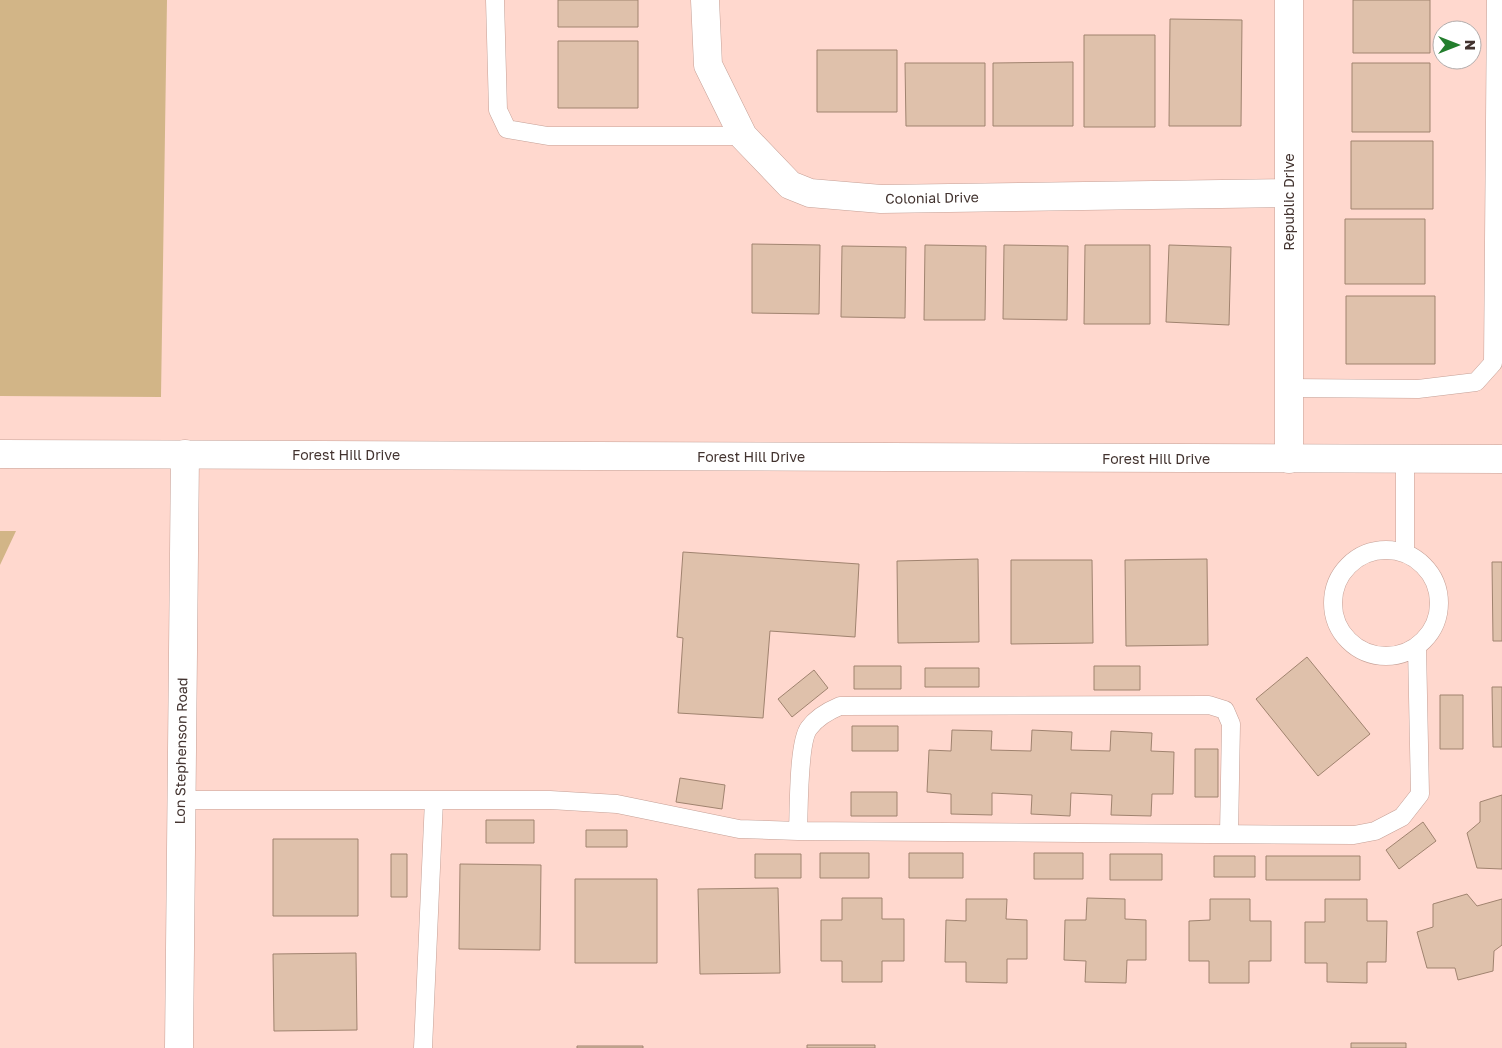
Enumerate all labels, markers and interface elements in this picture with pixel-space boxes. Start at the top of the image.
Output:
north arrow [1432,20,1482,70]
text: N [1462,40,1479,50]
street label: Republic Drive [1280,153,1297,251]
street label: Colonial Drive [885,188,979,207]
street label: Forest Hill Drive [292,446,400,463]
street label: Forest Hill Drive [697,448,805,465]
street label: Forest Hill Drive [1102,450,1210,467]
street label: Lon Stephenson Road [171,677,190,825]

